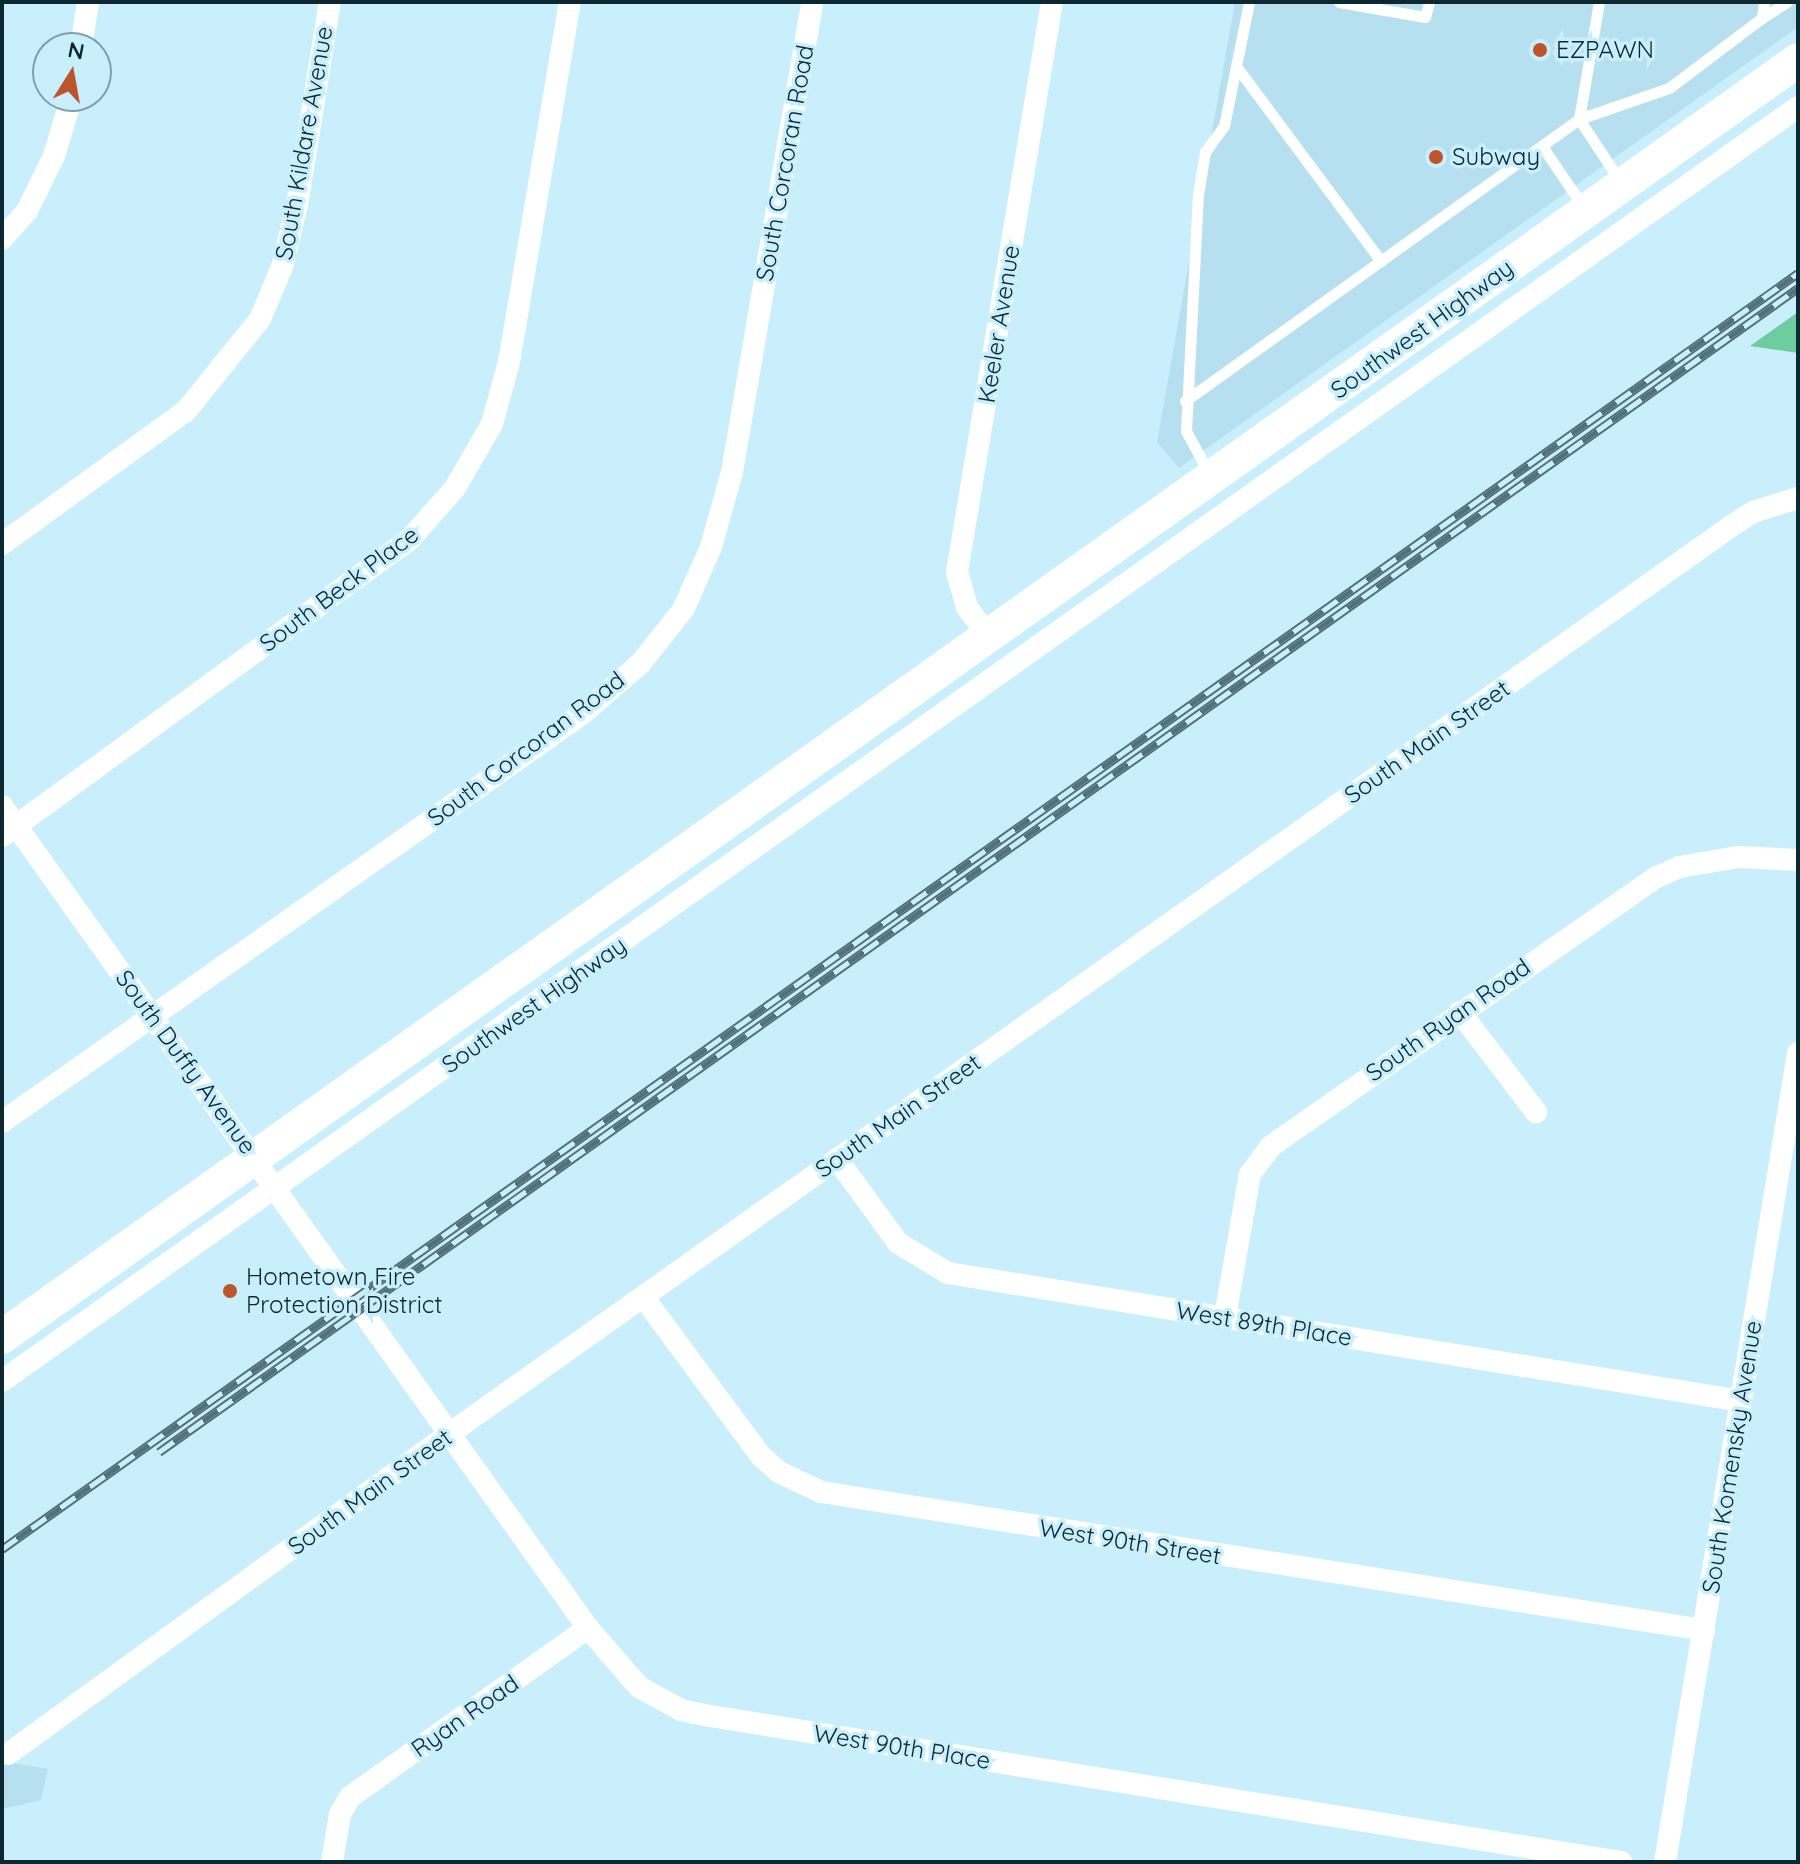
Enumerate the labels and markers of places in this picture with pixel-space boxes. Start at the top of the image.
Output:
place label: EZPAWN [1556,36,1654,64]
marker: EZPAWN [1531,41,1549,59]
place label: Subway [1452,143,1540,171]
marker: Subway [1427,148,1445,166]
place label: Hometown Fire Protection District [246,1263,442,1319]
marker: Hometown Fire Protection District [221,1282,239,1300]

